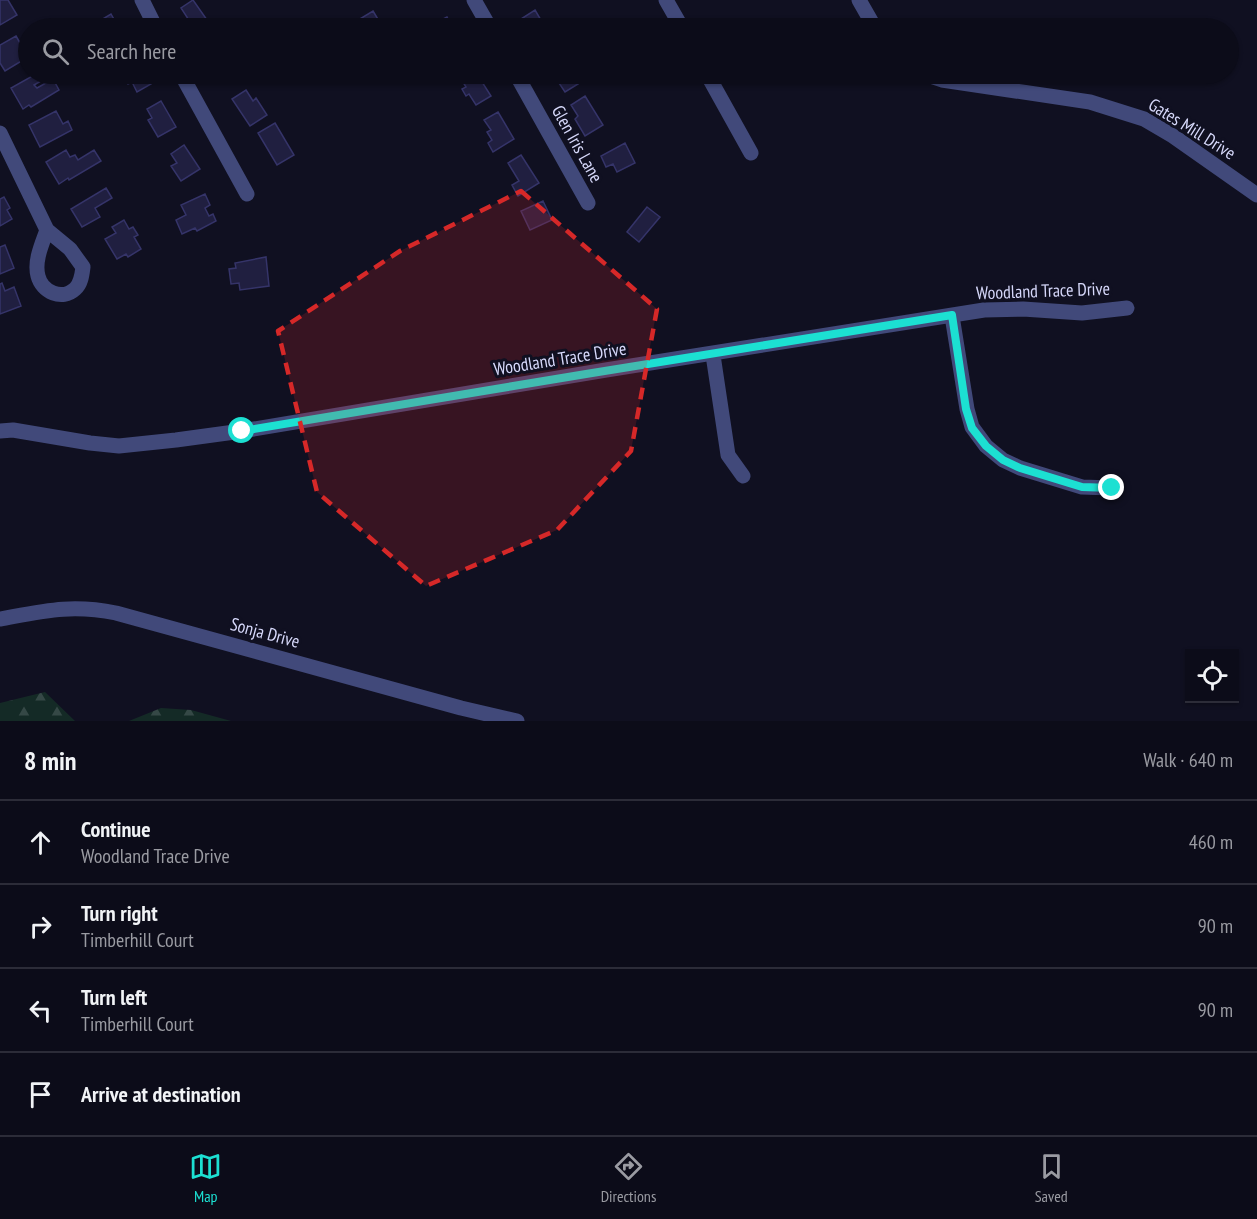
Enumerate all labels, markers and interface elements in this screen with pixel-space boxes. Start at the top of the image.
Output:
search box [18,18,1239,84]
icon: search [39,35,72,68]
text: Search here [87,37,176,65]
street label: Gates Mill Drive [1144,93,1240,164]
street label: Glen Iris Lane [547,101,608,186]
street label: Woodland Trace Drive [976,277,1110,304]
street label: Woodland Trace Drive [492,337,628,380]
route start [228,417,254,443]
route end [1098,474,1124,500]
street label: Sonja Drive [228,612,302,653]
map controls [1185,649,1239,703]
button: locate [1185,649,1239,703]
text: 8 min [24,744,77,777]
text: Walk · 640 m [1143,747,1233,773]
text: Continue [81,815,151,843]
icon: ahead [24,826,57,859]
text: 460 m [1189,829,1233,855]
text: Woodland Trace Drive [81,843,230,869]
text: Turn right [81,899,158,927]
icon: right [24,910,57,943]
text: 90 m [1198,913,1233,939]
text: Timberhill Court [81,927,194,953]
text: Turn left [81,983,147,1011]
icon: left [24,994,57,1027]
text: 90 m [1198,997,1233,1023]
text: Timberhill Court [81,1011,194,1037]
icon: arrive [24,1078,57,1111]
text: Arrive at destination [81,1080,241,1108]
tab: Map [189,1150,222,1206]
tab: Directions [601,1150,656,1206]
tab: Saved [1035,1150,1068,1206]

